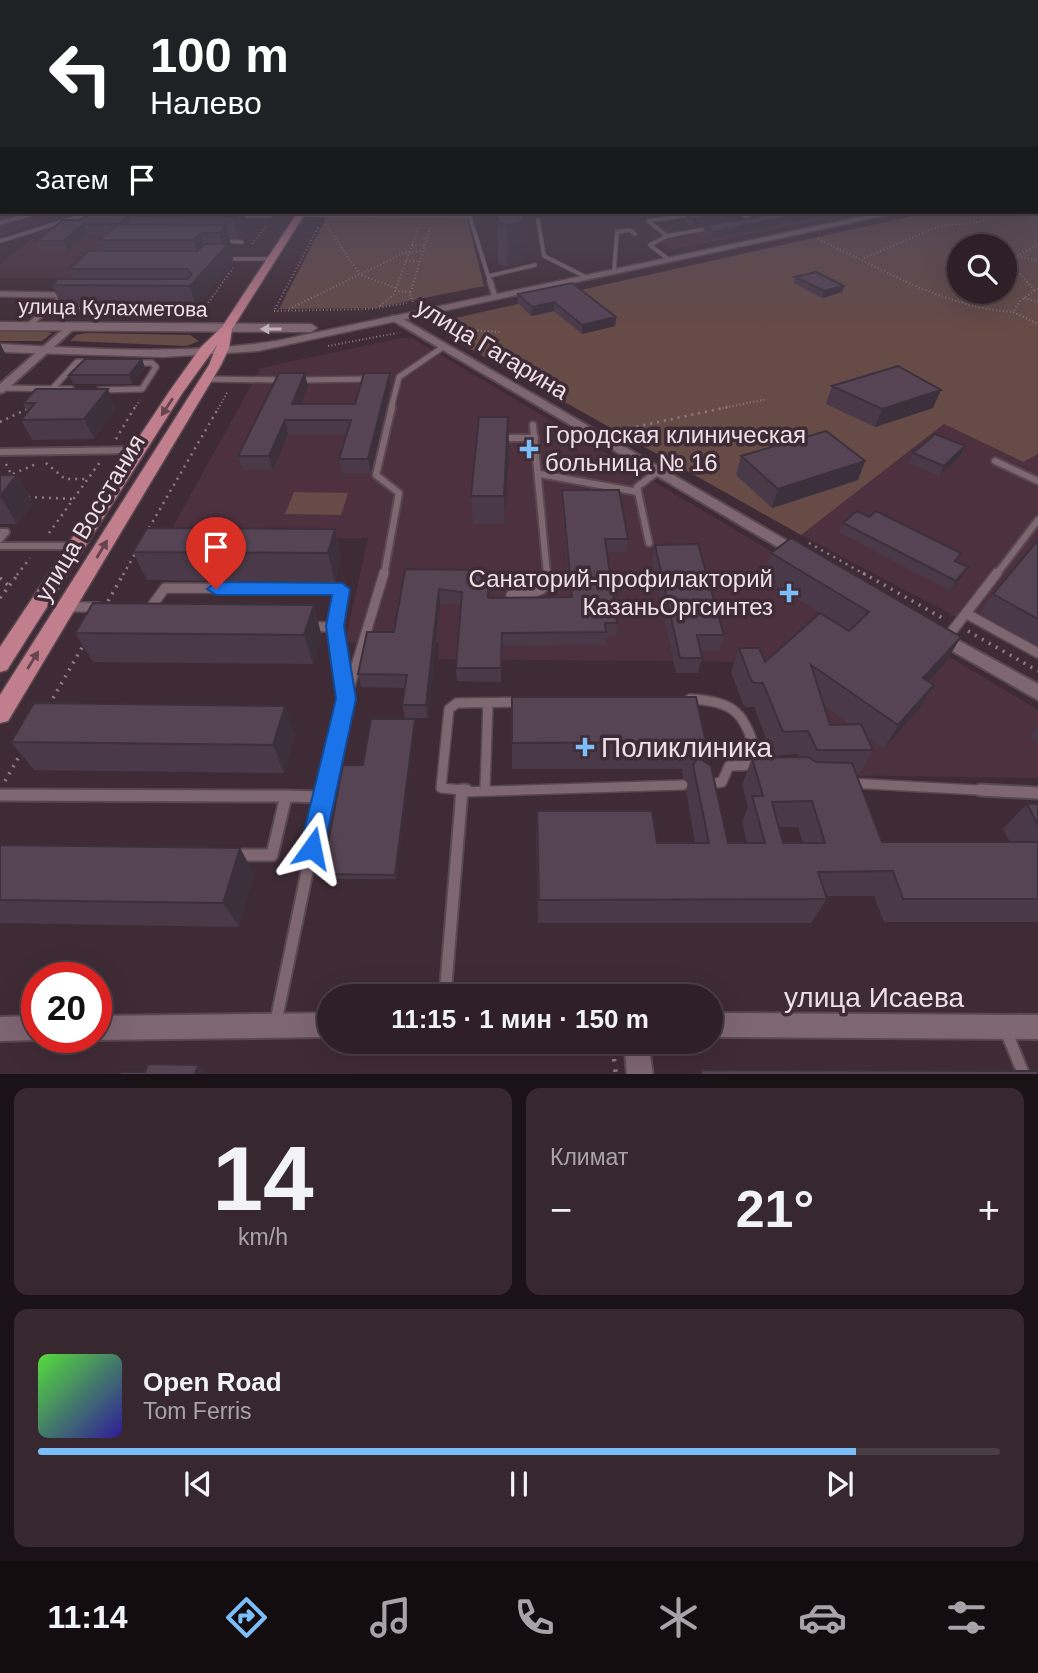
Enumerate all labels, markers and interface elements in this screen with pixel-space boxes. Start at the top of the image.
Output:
icon: left [35,28,126,119]
text: 100 m [150,28,289,82]
text: Налево [150,85,262,121]
icon: arrive [123,161,161,199]
text: Затем [35,165,109,195]
map controls [947,234,1017,304]
button: search [947,234,1017,304]
street label: улица Гагарина [411,293,574,405]
street label: улица Кулахметова [18,294,208,321]
one-way arrow [260,323,282,335]
one-way arrow [160,397,173,416]
place label: Городская клиническая больница № 16 [545,421,806,476]
street label: улица Восстания [29,429,150,606]
marker: Городская клиническая больница № 16 [519,439,539,459]
pin [186,517,246,589]
icon: arrive [197,528,235,566]
one-way arrow [95,539,108,558]
place label: Санаторий-профилакторий КазаньОргсинтез [469,565,773,620]
marker: Санаторий-профилакторий КазаньОргсинтез [779,583,799,603]
one-way arrow [27,651,39,670]
place label: Поликлиника [601,732,773,763]
marker: Поликлиника [575,737,595,757]
position arrow [275,811,349,885]
speed limit sign: 20 [21,962,112,1053]
street label: улица Исаева [784,982,965,1013]
text: 11:15 · 1 мин · 150 m [391,1004,649,1034]
text: 14 [212,1128,314,1229]
text: Климат [550,1144,628,1170]
text: 21° [736,1180,814,1238]
text: − [550,1189,572,1231]
text: + [978,1189,1000,1231]
text: km/h [238,1224,288,1250]
text: Open Road [143,1367,282,1397]
text: Tom Ferris [143,1398,252,1424]
icon: previous [179,1465,217,1503]
icon: pause [500,1465,538,1503]
icon: next [821,1465,859,1503]
icon: directions [222,1593,271,1642]
icon: music [366,1593,415,1642]
icon: phone [510,1593,559,1642]
icon: climate [654,1593,703,1642]
icon: car [798,1593,847,1642]
icon: filters [942,1593,991,1642]
text: 11:14 [47,1599,128,1635]

